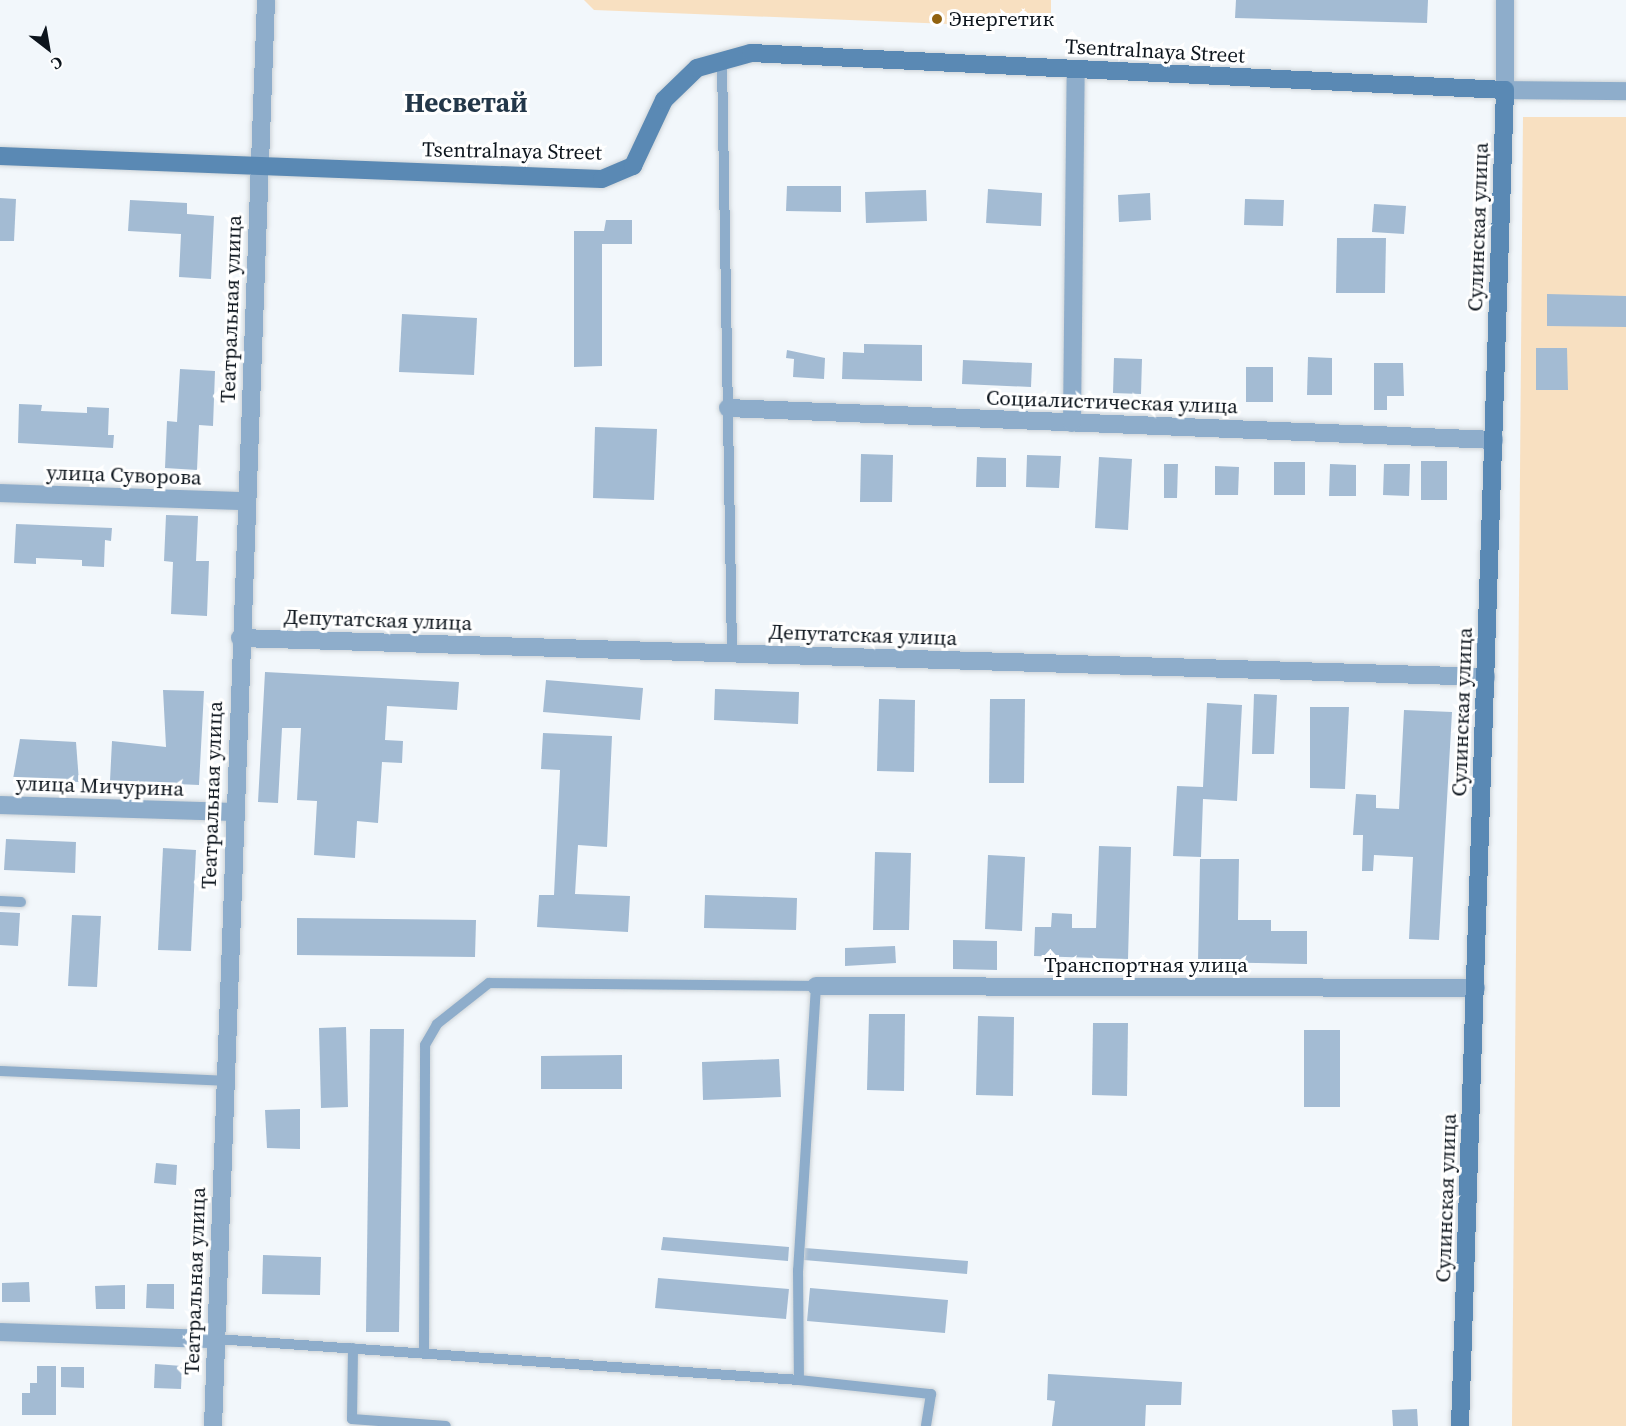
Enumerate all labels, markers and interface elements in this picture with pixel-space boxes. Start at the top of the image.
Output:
place label: Энергетик [949,6,1054,32]
marker: Энергетик [930,12,944,26]
north arrow [18,18,78,78]
street label: Tsentralnaya Street [1064,34,1246,68]
text: С [47,51,67,75]
district label: Несветай [404,87,528,119]
street label: Tsentralnaya Street [422,137,602,165]
street label: Сулинская улица [1462,142,1494,312]
street label: Театральная улица [215,215,247,403]
street label: Социалистическая улица [986,385,1238,419]
street label: улица Суворова [46,460,202,490]
street label: Депутатская улица [283,604,473,636]
street label: Депутатская улица [768,619,958,651]
street label: Сулинская улица [1446,627,1478,797]
street label: Театральная улица [196,701,228,889]
street label: улица Мичурина [16,770,184,802]
street label: Транспортная улица [1044,952,1248,978]
street label: Сулинская улица [1430,1113,1462,1283]
street label: Театральная улица [179,1187,211,1375]

